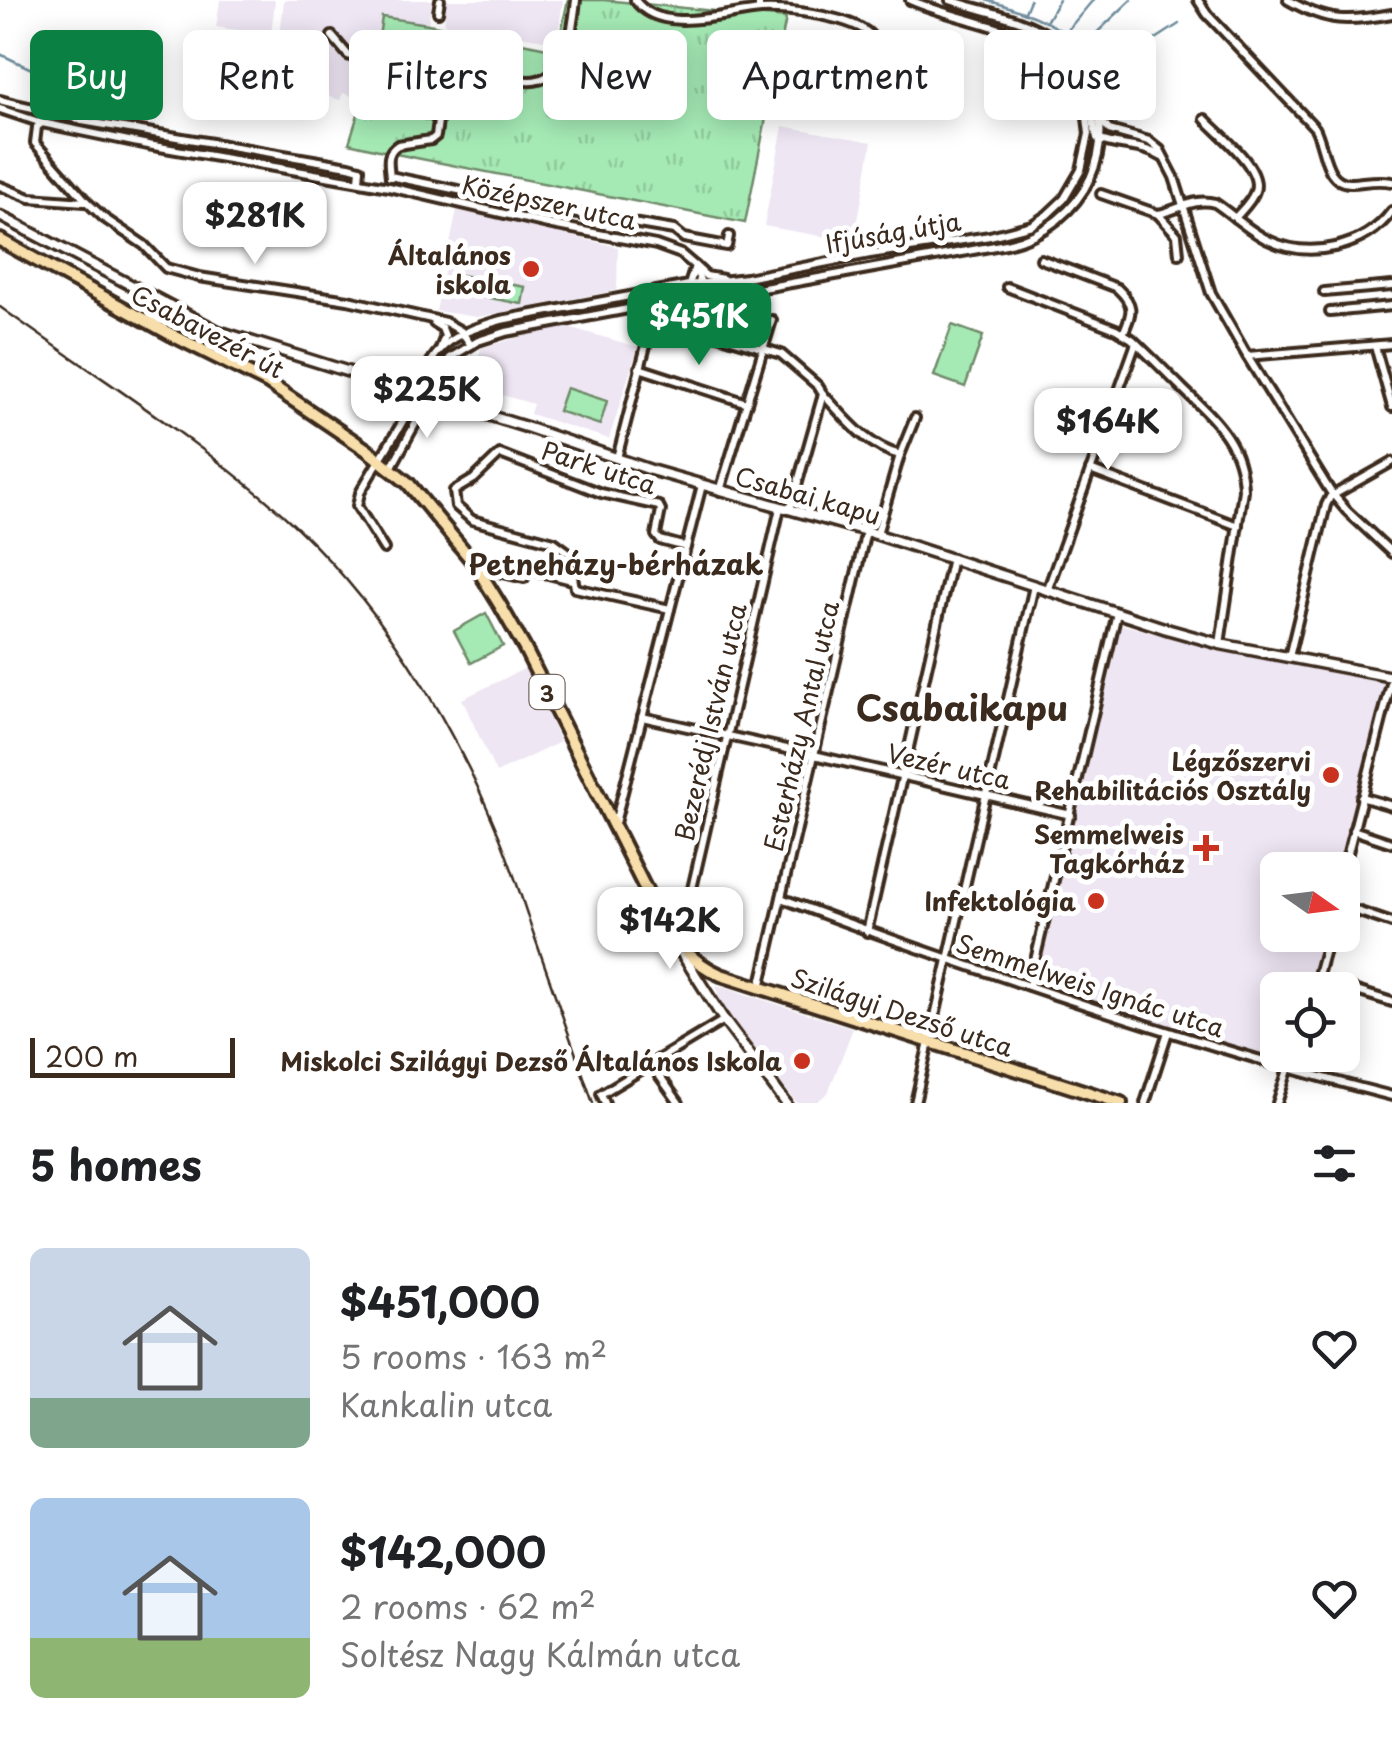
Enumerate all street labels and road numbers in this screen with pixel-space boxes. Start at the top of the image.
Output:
street label: Középszer utca [458,165,640,239]
street label: Ifjúság útja [822,201,964,263]
street label: Csabavezér út [125,275,291,387]
street label: Park utca [537,431,662,503]
street label: Csabai kapu [731,456,885,534]
street label: Esterházy Antal utca [754,596,848,855]
street label: Bezerédj István utca [664,599,756,845]
road number: 3 [530,675,564,709]
street label: Vezér utca [884,733,1015,799]
street label: Semmelweis Ignác utca [951,924,1229,1046]
street label: Szilágyi Dezső utca [786,958,1018,1066]

